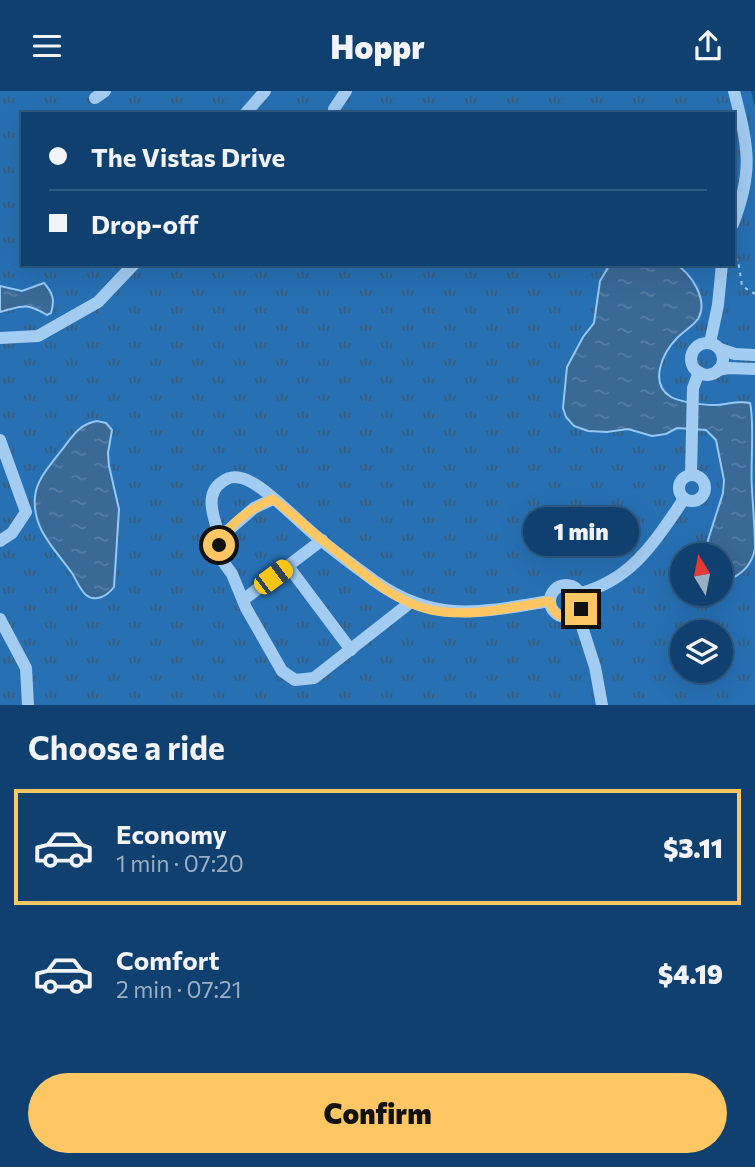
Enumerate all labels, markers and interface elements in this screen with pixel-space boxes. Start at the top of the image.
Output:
text: Hoppr [330,26,425,66]
icon: menu [28,27,66,65]
icon: share [689,27,727,65]
text: The Vistas Drive [91,141,285,172]
text: Drop-off [91,208,198,239]
callout: 1 min [523,507,639,557]
text: 1 min [553,517,609,545]
route start [203,529,235,561]
north arrow [670,543,733,605]
map controls [670,543,733,683]
car [250,556,297,598]
route end [565,593,597,625]
button: layers [670,620,733,683]
text: Choose a ride [28,727,225,767]
icon: car [32,816,95,879]
text: Economy [116,818,227,849]
text: $3.11 [663,832,723,863]
text: 1 min · 07:20 [116,849,244,877]
icon: car [32,942,95,1005]
text: Comfort [116,944,219,975]
text: $4.19 [658,958,723,989]
text: 2 min · 07:21 [116,975,242,1003]
button: Confirm [28,1073,727,1153]

